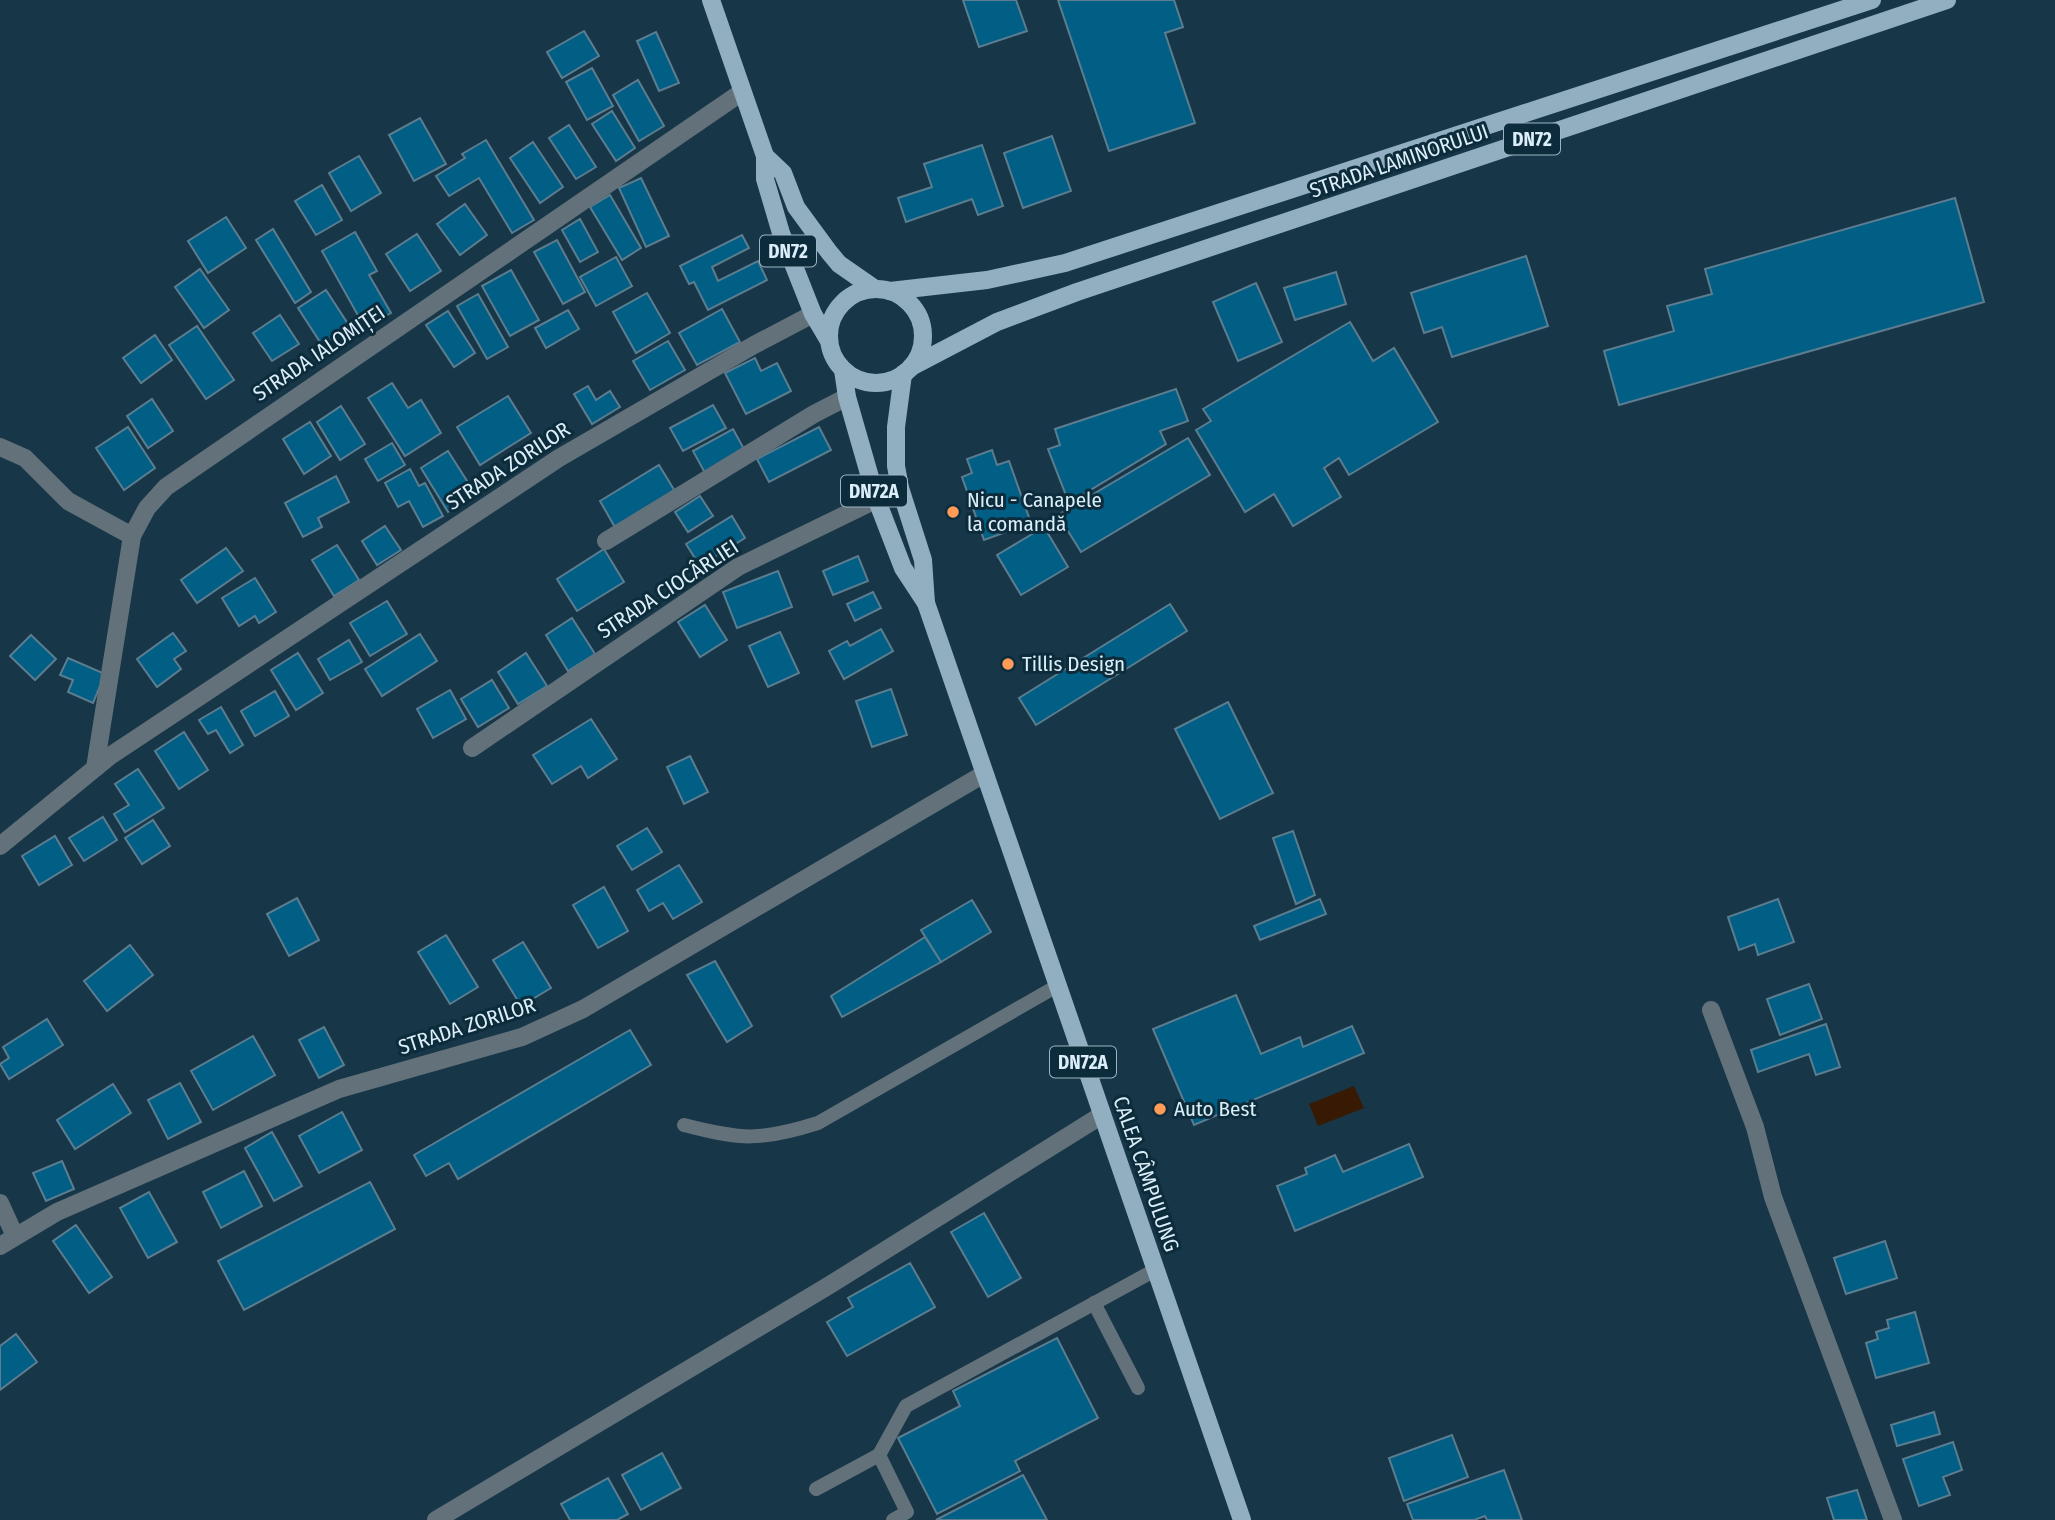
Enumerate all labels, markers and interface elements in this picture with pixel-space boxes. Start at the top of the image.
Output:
street label: STRADA LAMINORULUI [1306,118,1492,204]
road number: DN72 [1504,124,1560,154]
road number: DN72 [760,235,816,266]
street label: STRADA IALOMIȚEI [248,299,390,407]
street label: STRADA ZORILOR [441,416,575,516]
road number: DN72A [841,476,907,506]
place label: Nicu - Canapele la comandă [967,487,1102,537]
marker: Nicu - Canapele la comandă [945,504,961,520]
street label: STRADA CIOCÂRLIEI [593,534,743,644]
place label: Tillis Design [1022,651,1125,677]
marker: Tillis Design [1000,656,1016,672]
street label: STRADA ZORILOR [395,991,539,1060]
road number: DN72A [1050,1046,1116,1078]
street label: CALEA CÂMPULUNG [1107,1093,1185,1255]
place label: Auto Best [1174,1096,1256,1122]
marker: Auto Best [1152,1101,1168,1117]

